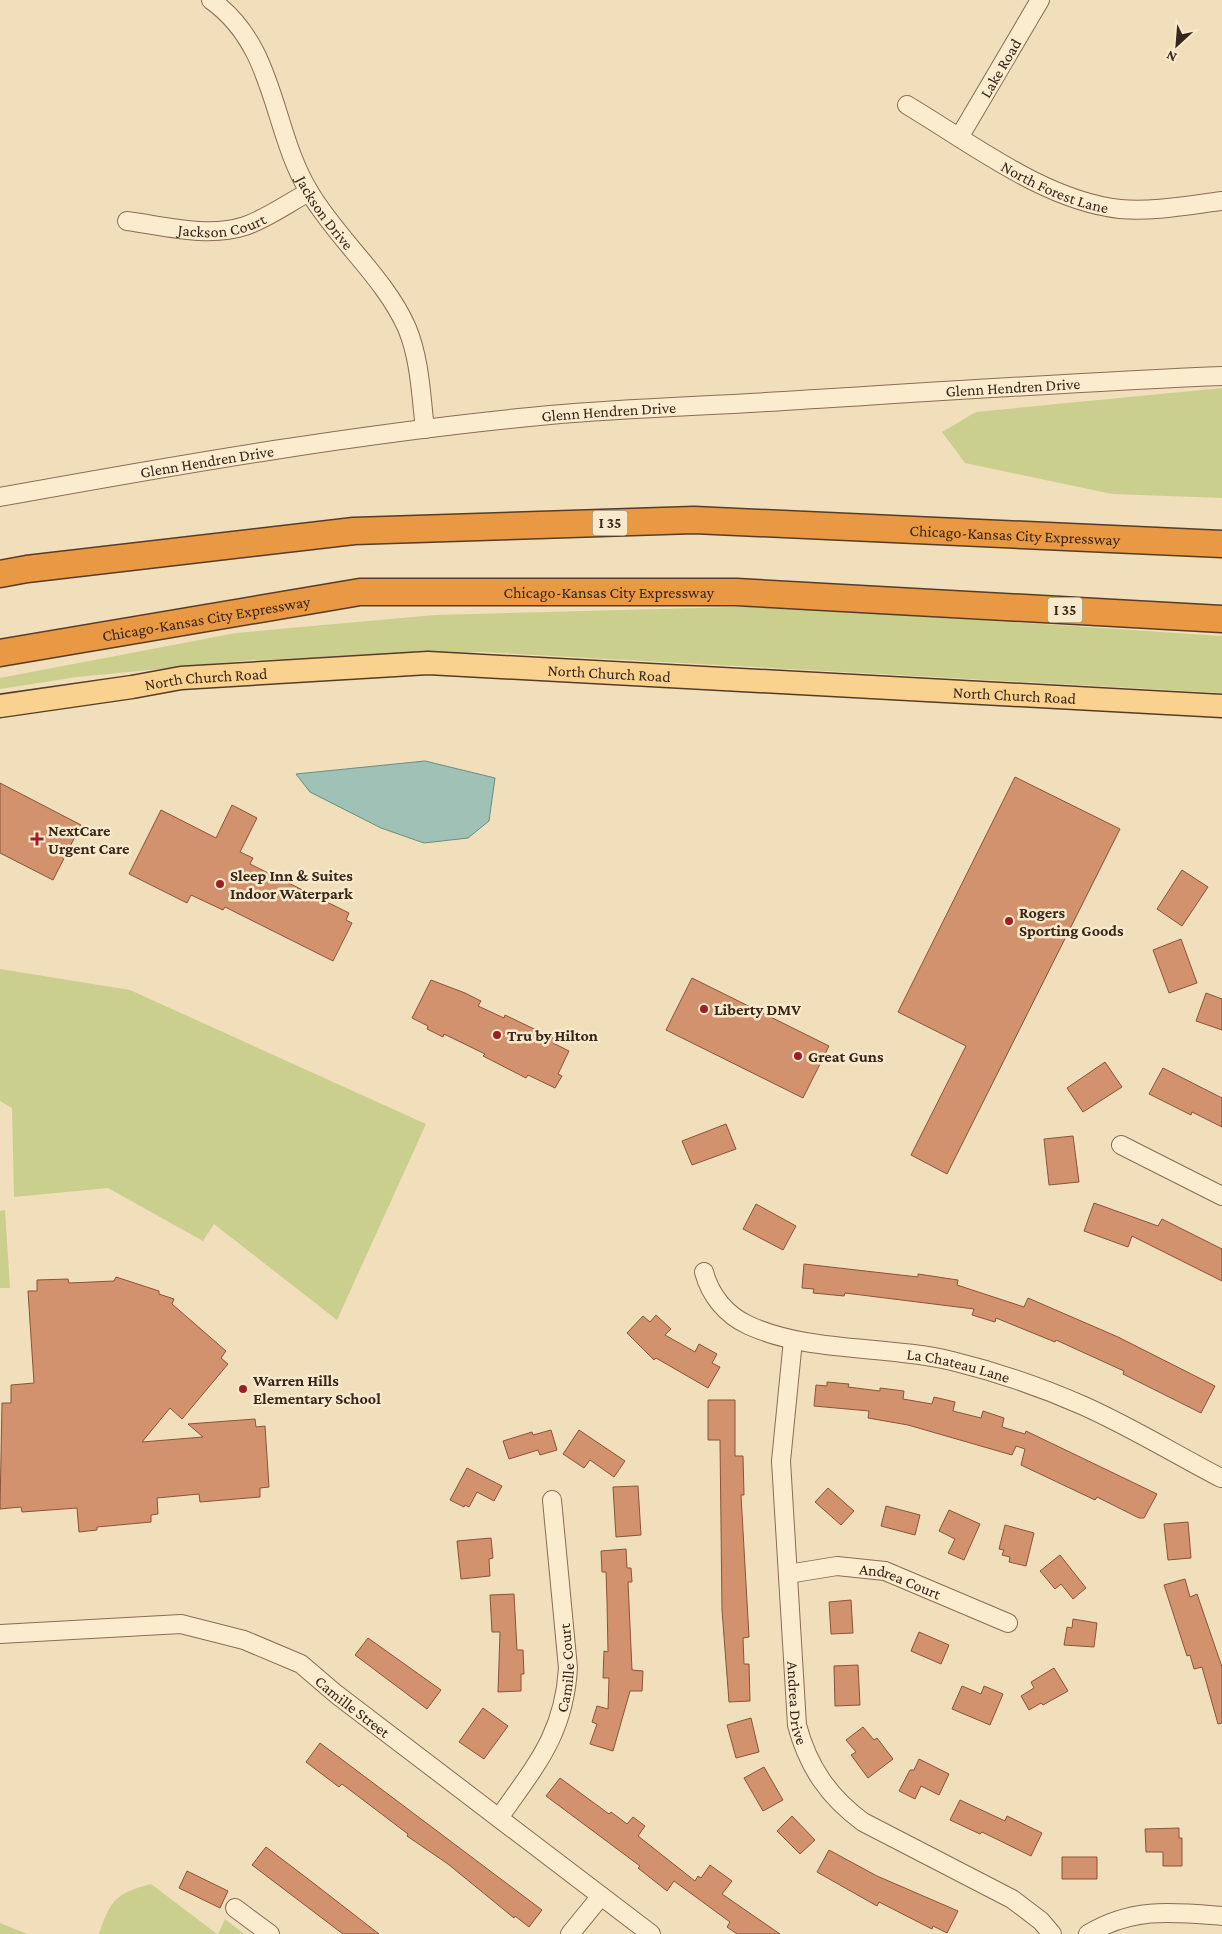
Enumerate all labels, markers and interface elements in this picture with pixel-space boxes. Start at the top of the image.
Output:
north arrow [1152,20,1202,70]
street label: Lake Road [976,35,1024,100]
text: N [1163,47,1179,66]
street label: North Forest Lane [999,157,1110,216]
street label: Jackson Drive [292,171,357,253]
street label: Jackson Court [175,210,269,240]
street label: Glenn Hendren Drive [945,374,1081,399]
street label: Glenn Hendren Drive [541,398,676,424]
street label: Glenn Hendren Drive [139,442,275,480]
road number: I 35 [592,510,628,536]
street label: Chicago-Kansas City Expressway [909,521,1121,549]
street label: Chicago-Kansas City Expressway [504,584,715,602]
street label: Chicago-Kansas City Expressway [101,592,312,644]
road number: I 35 [1048,598,1082,622]
street label: North Church Road [547,661,672,685]
street label: North Church Road [143,664,268,693]
street label: North Church Road [952,683,1077,707]
place label: NextCare Urgent Care [48,822,130,857]
marker: NextCare Urgent Care [30,832,44,846]
place label: Sleep Inn & Suites Indoor Waterpark [230,867,353,902]
marker: Sleep Inn & Suites Indoor Waterpark [214,878,226,890]
place label: Rogers Sporting Goods [1019,904,1124,939]
marker: Rogers Sporting Goods [1003,915,1015,927]
place label: Liberty DMV [714,1001,801,1018]
marker: Liberty DMV [698,1003,710,1015]
place label: Tru by Hilton [507,1027,598,1044]
marker: Tru by Hilton [491,1029,503,1041]
place label: Great Guns [808,1048,884,1065]
marker: Great Guns [792,1050,804,1062]
street label: La Chateau Lane [906,1345,1012,1386]
place label: Warren Hills Elementary School [252,1372,381,1407]
marker: Warren Hills Elementary School [237,1383,249,1395]
street label: Andrea Court [859,1560,944,1602]
street label: Camille Court [553,1622,577,1714]
street label: Andrea Drive [785,1661,811,1747]
street label: Camille Street [312,1672,394,1741]

